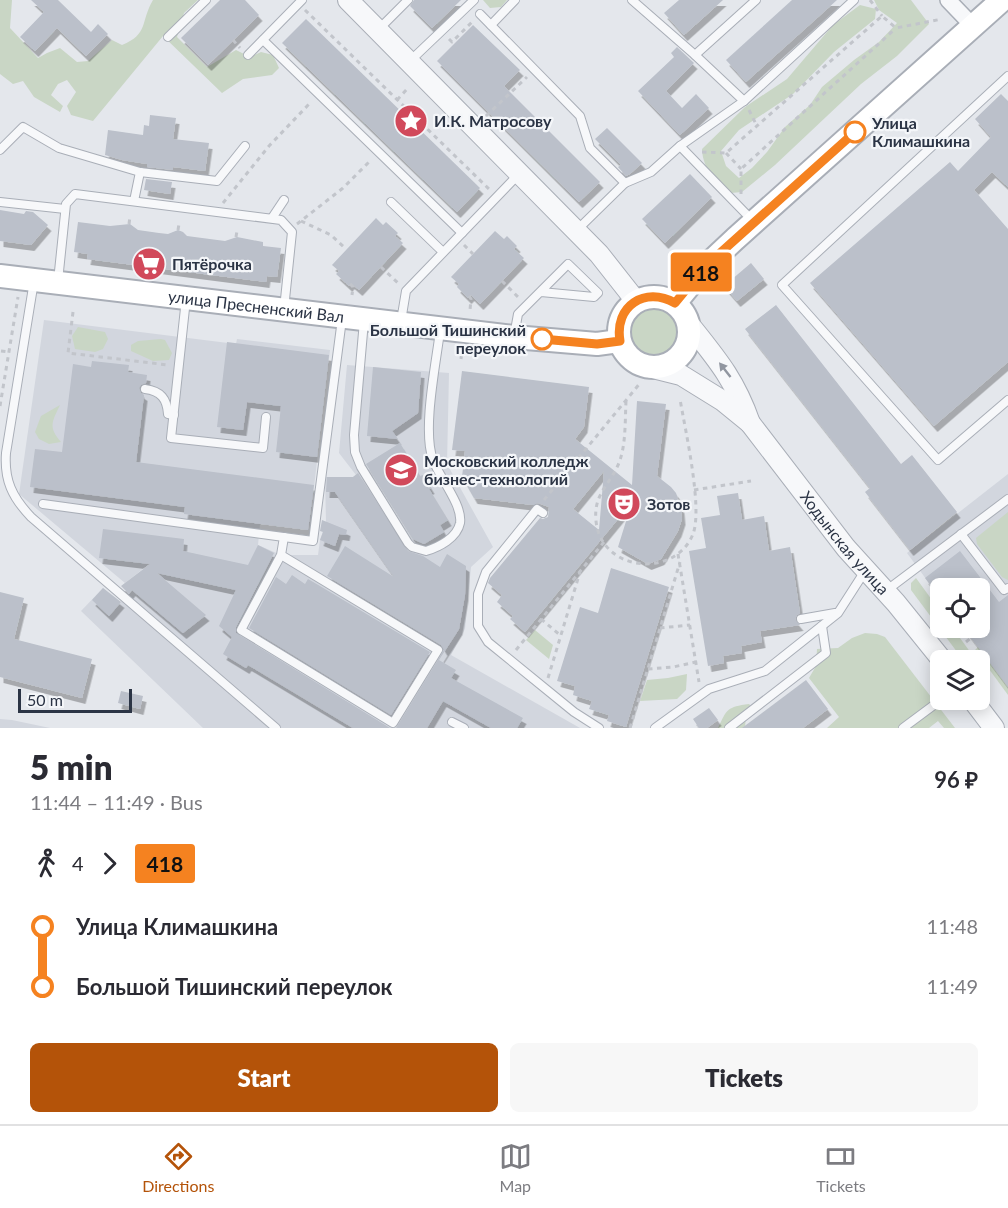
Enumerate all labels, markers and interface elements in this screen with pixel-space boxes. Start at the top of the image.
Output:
place icon: И.К. Матросову [393,103,429,139]
place label: И.К. Матросову [434,111,552,130]
place label: Улица Климашкина [871,113,970,150]
marker: Улица Климашкина [844,121,866,143]
supermarket icon: Пятёрочка [131,246,167,282]
line badge: 418 [666,252,736,292]
place label: Пятёрочка [172,254,252,273]
text: 418 [683,260,719,285]
street label: улица Пресненский Вал [167,286,345,326]
place label: Большой Тишинский переулок [370,320,526,357]
marker: Большой Тишинский переулок [531,328,553,350]
one-way arrow [719,362,731,378]
place label: Московский колледж бизнес-технологий [424,451,589,488]
school or university icon: Московский колледж бизнес-технологий [383,452,419,488]
theatre icon: Зотов [606,486,642,522]
street label: Ходынская улица [797,487,893,598]
place label: Зотов [647,494,690,513]
map controls [930,578,990,710]
button: locate [930,578,990,638]
button: layers [930,650,990,710]
scale bar [18,686,132,714]
text: 50 m [27,690,63,709]
text: 5 min [30,747,112,787]
text: 96 ₽ [934,766,978,793]
text: 11:44 – 11:49 · Bus [30,790,203,814]
icon: walk [30,847,63,880]
icon: forward [93,847,126,880]
text: 4 [72,851,84,875]
text: 418 [147,851,183,876]
text: Улица Климашкина [76,913,278,940]
text: 11:48 [927,914,978,938]
text: Большой Тишинский переулок [76,973,393,1000]
text: 11:49 [927,974,978,998]
button: Start [30,1043,498,1112]
button: Tickets [510,1043,978,1112]
tab: Directions [142,1140,214,1195]
tab: Map [499,1140,532,1195]
tab: Tickets [816,1140,866,1195]

